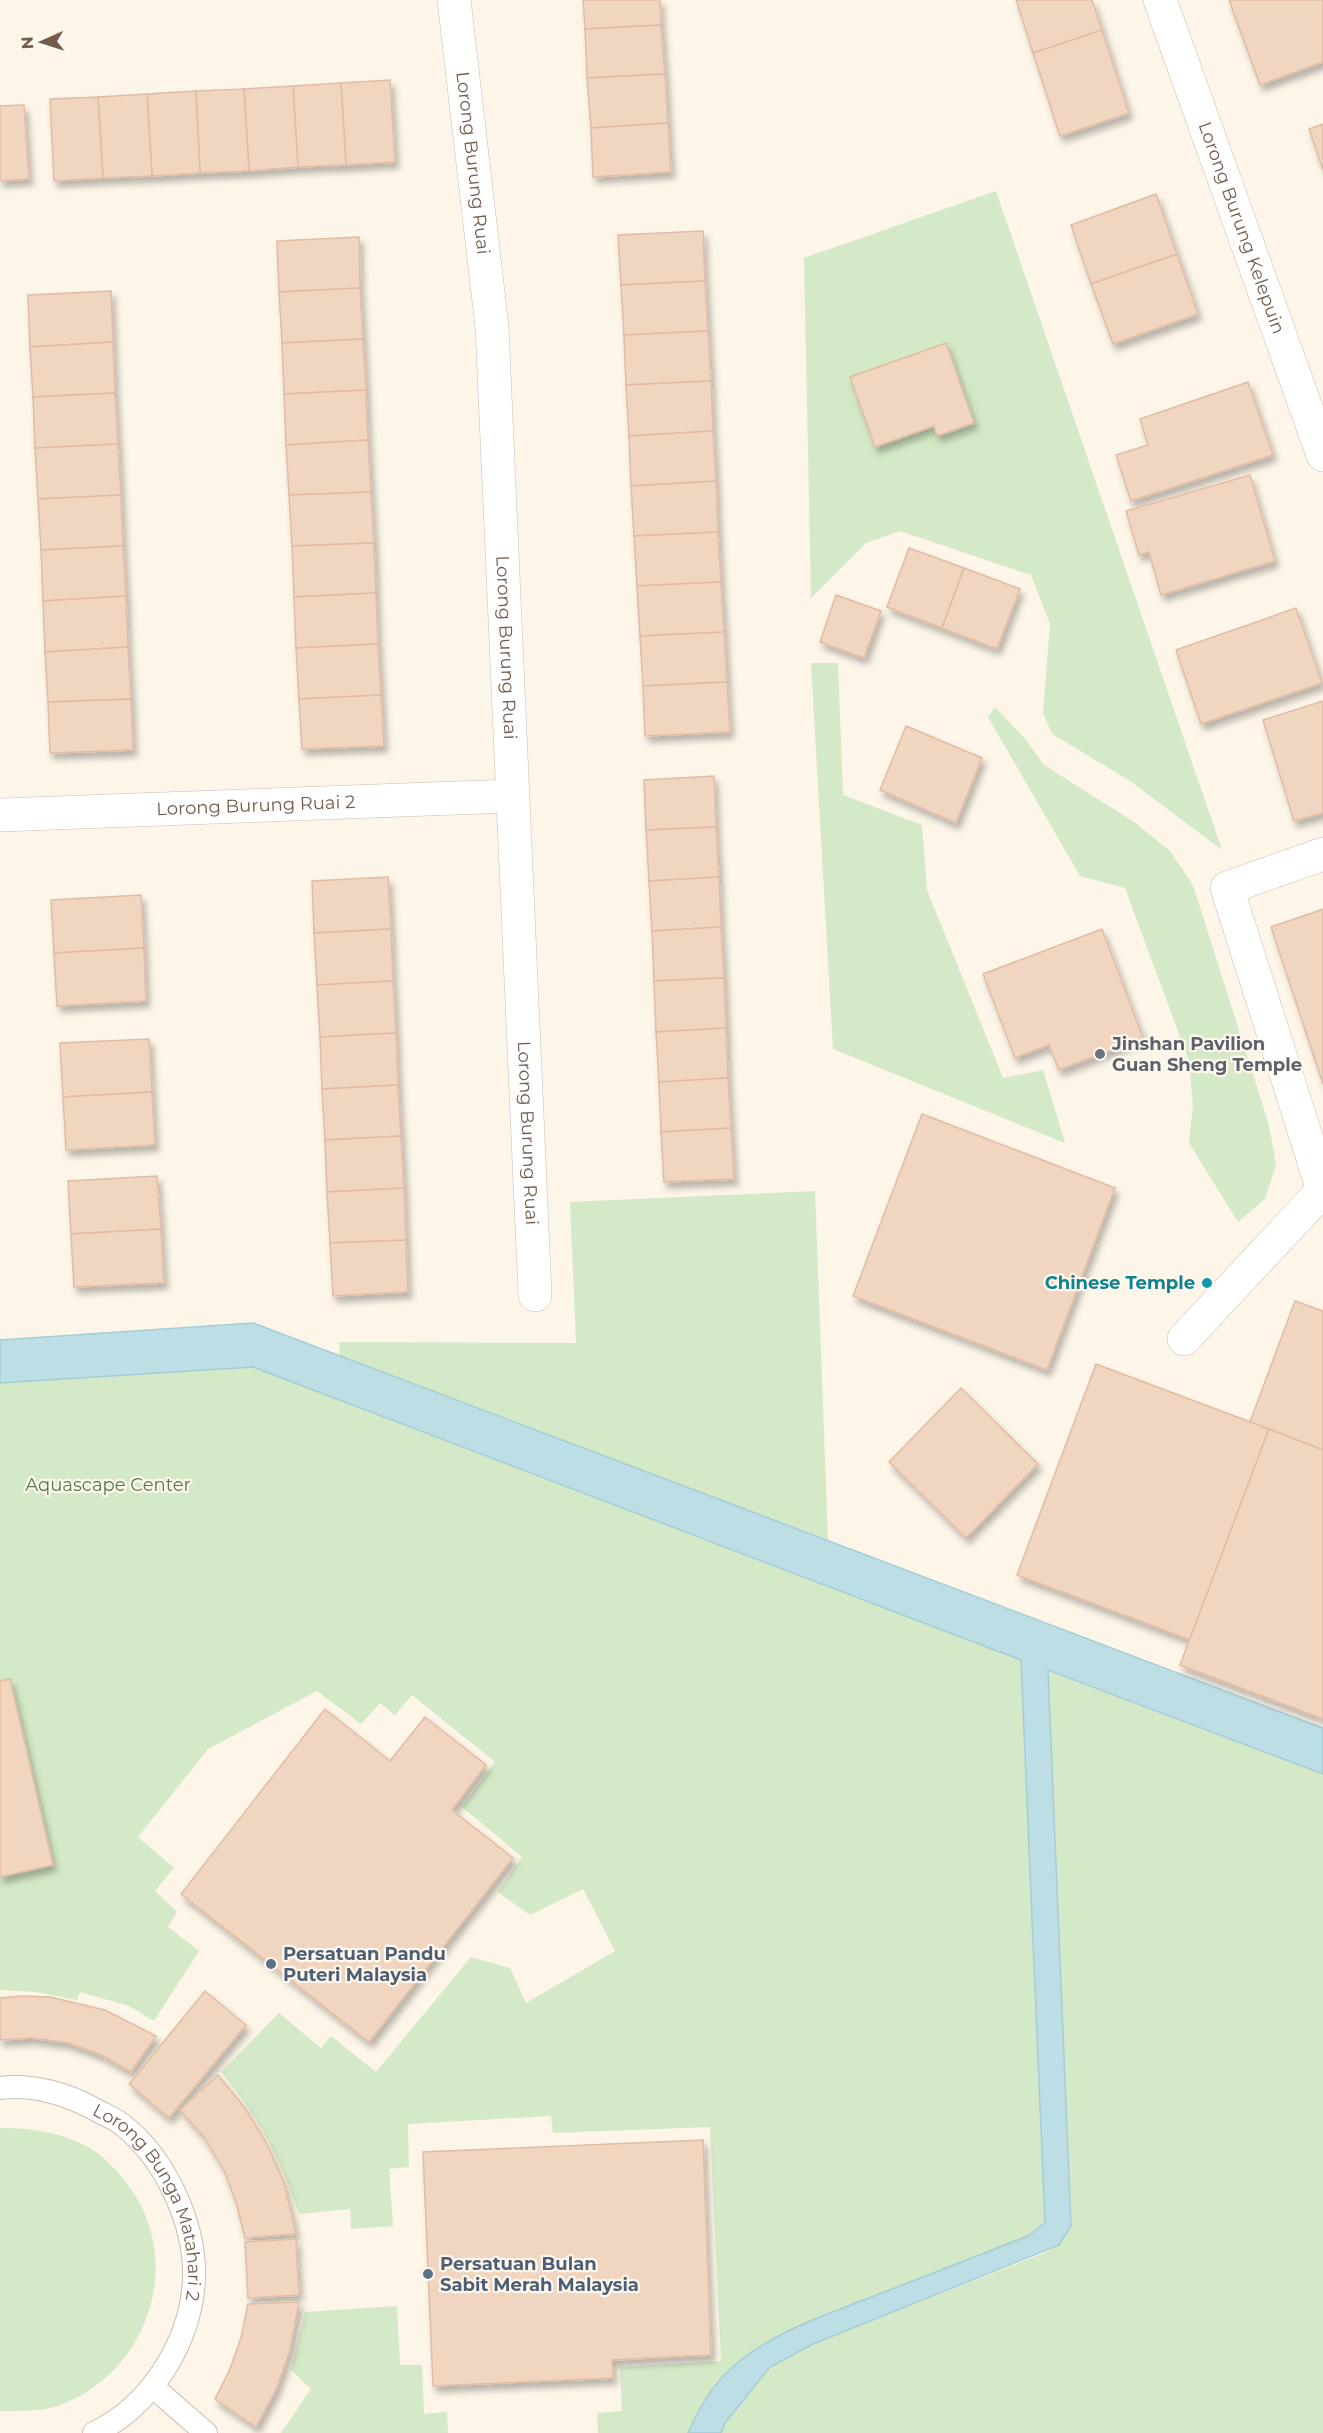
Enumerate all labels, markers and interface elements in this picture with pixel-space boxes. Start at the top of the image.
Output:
north arrow [12,12,72,72]
text: N [18,36,37,50]
street label: Lorong Burung Ruai [451,70,494,256]
street label: Lorong Burung Kelepuin [1194,119,1290,337]
street label: Lorong Burung Ruai [491,555,521,740]
street label: Lorong Burung Ruai 2 [156,791,356,820]
place label: Jinshan Pavilion Guan Sheng Temple [1111,1033,1302,1076]
street label: Lorong Burung Ruai [513,1041,543,1225]
marker: Jinshan Pavilion Guan Sheng Temple [1093,1047,1107,1061]
place label: Chinese Temple [1045,1272,1195,1294]
marker: Chinese Temple [1200,1276,1214,1290]
park label: Aquascape Center [25,1474,191,1496]
place label: Persatuan Pandu Puteri Malaysia [283,1943,446,1986]
marker: Persatuan Pandu Puteri Malaysia [264,1957,278,1971]
street label: Lorong Bunga Matahari 2 [89,2099,205,2303]
place label: Persatuan Bulan Sabit Merah Malaysia [440,2253,639,2296]
marker: Persatuan Bulan Sabit Merah Malaysia [421,2267,435,2281]

